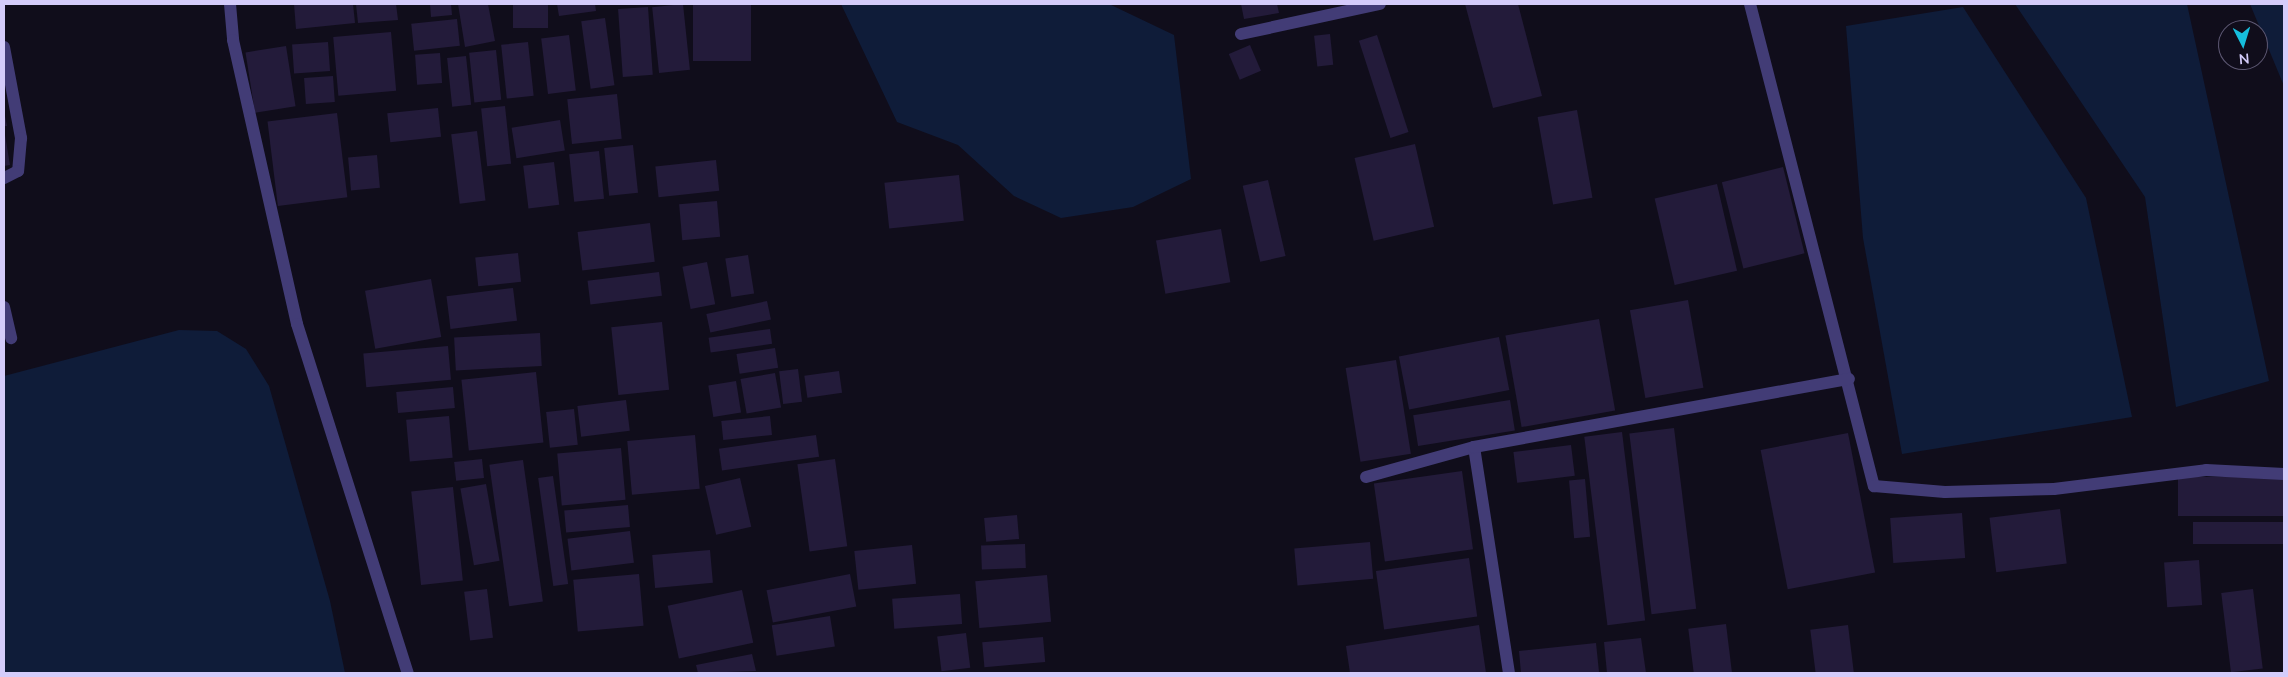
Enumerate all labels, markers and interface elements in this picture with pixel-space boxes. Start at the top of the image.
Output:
north arrow [2218,20,2268,70]
text: N [2238,50,2250,68]

